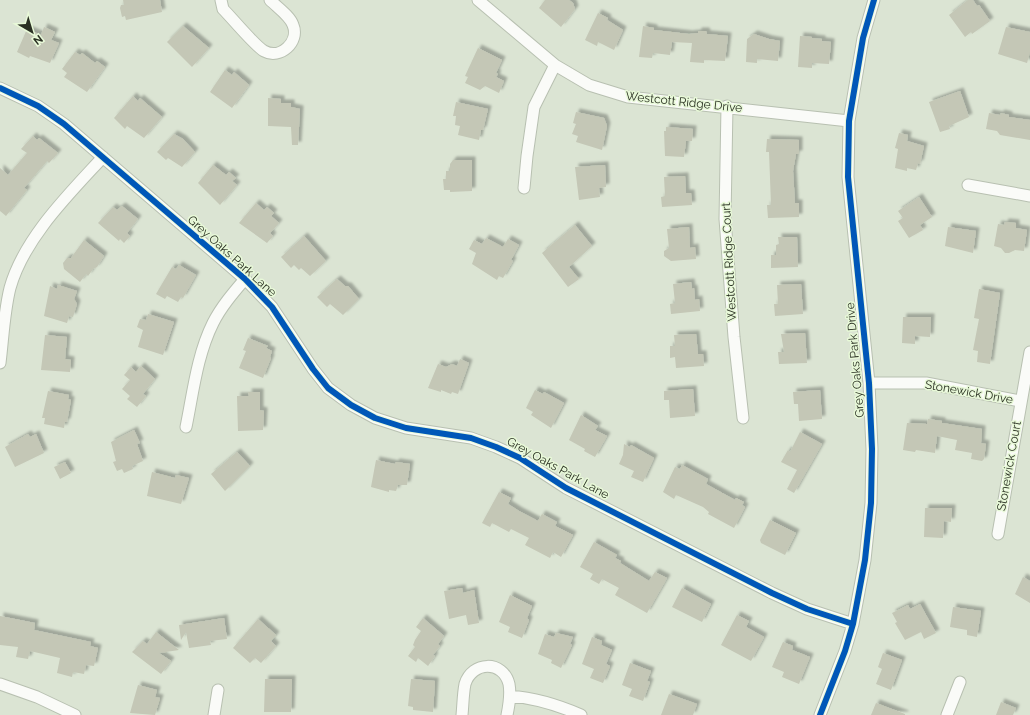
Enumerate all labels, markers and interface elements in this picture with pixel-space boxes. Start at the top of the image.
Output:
north arrow [12,12,52,52]
text: N [31,32,45,47]
street label: Westcott Ridge Drive [625,89,743,115]
street label: Westcott Ridge Court [719,202,739,322]
street label: Grey Oaks Park Lane [185,212,279,300]
street label: Grey Oaks Park Drive [843,302,867,418]
street label: Stonewick Drive [924,377,1014,407]
street label: Stonewick Court [994,420,1024,512]
street label: Grey Oaks Park Lane [504,434,612,502]

